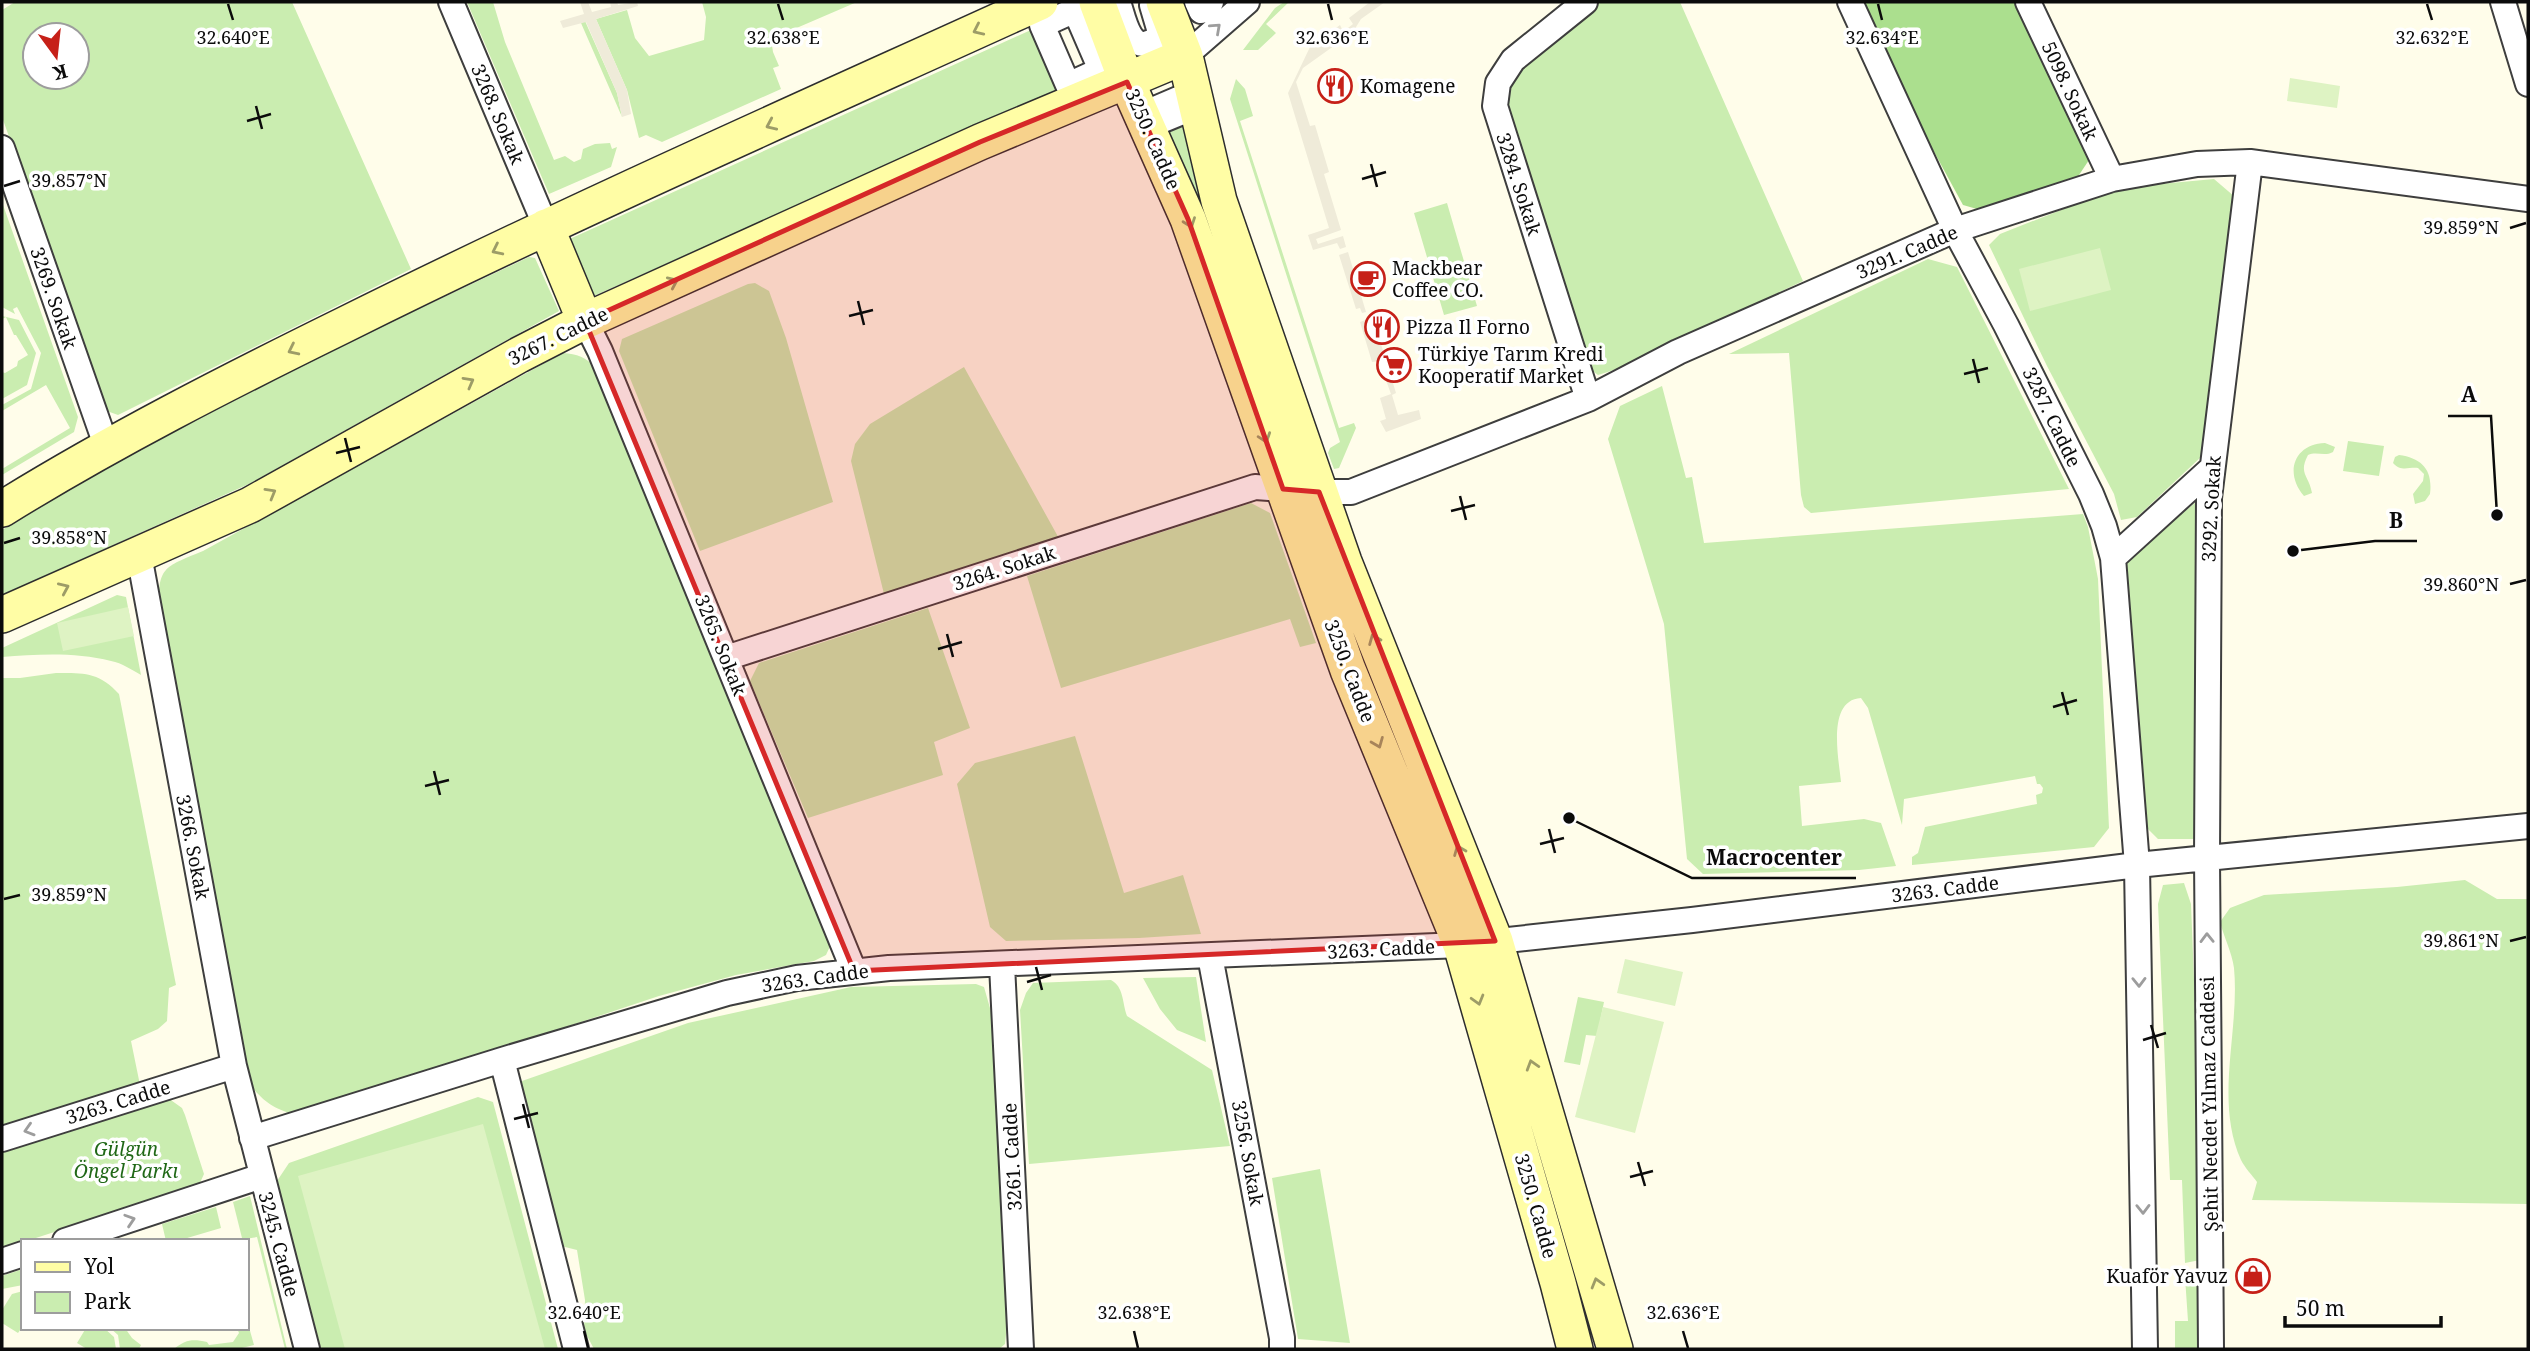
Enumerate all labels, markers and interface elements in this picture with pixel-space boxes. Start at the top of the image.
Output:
north arrow [21,21,91,91]
one-way arrow [973,22,985,36]
one-way arrow [1208,24,1221,37]
text: 32.640°E [196,25,270,49]
text: 32.638°E [746,25,820,49]
text: 32.636°E [1295,25,1369,49]
text: 32.634°E [1845,25,1919,49]
text: 32.632°E [2395,25,2469,49]
street label: 5098. Sokak [2036,37,2105,146]
text: K [50,58,71,87]
street label: 3268. Sokak [465,60,531,169]
restaurant icon: Komagene [1316,67,1354,105]
place label: Komagene [1360,73,1455,99]
street label: 3250. Cadde [1119,84,1187,194]
one-way arrow [766,116,778,130]
street label: 3284. Sokak [1490,129,1548,239]
text: 39.857°N [31,168,107,192]
text: 39.859°N [2423,215,2499,239]
one-way arrow [1181,216,1195,228]
street label: 3291. Cadde [1852,219,1962,285]
one-way arrow [492,242,504,256]
street label: 3269. Sokak [24,243,84,353]
place label: Mackbear Coffee CO. [1392,255,1484,303]
cafe icon: Mackbear Coffee CO. [1349,260,1387,298]
one-way arrow [666,276,679,290]
street label: 3267. Cadde [504,301,612,371]
restaurant icon: Pizza Il Forno [1363,308,1401,346]
place label: Pizza Il Forno [1406,314,1530,340]
place label: Türkiye Tarım Kredi Kooperatif Market [1418,341,1604,389]
one-way arrow [288,342,300,356]
supermarket icon: Türkiye Tarım Kredi Kooperatif Market [1375,346,1413,384]
street label: 3287. Cadde [2017,363,2087,471]
callout: A [2448,374,2491,416]
one-way arrow [462,377,475,390]
text: A [2461,380,2477,408]
one-way arrow [1257,431,1271,443]
street label: 3292. Sokak [2195,454,2227,563]
one-way arrow [263,488,276,501]
callout: B [2375,499,2417,541]
text: B [2389,506,2403,534]
text: 39.858°N [31,525,107,549]
street label: 3264. Sokak [949,539,1059,597]
text: 39.860°N [2423,572,2499,596]
one-way arrow [57,582,69,596]
street label: 3265. Sokak [689,591,753,700]
street label: 3250. Cadde [1319,616,1381,726]
one-way arrow [1369,634,1383,646]
one-way arrow [1370,735,1384,748]
street label: 3266. Sokak [170,792,216,903]
callout: Macrocenter [1692,836,1856,878]
text: Macrocenter [1706,843,1842,871]
one-way arrow [1453,845,1467,857]
street label: 3263. Cadde [1890,870,2000,908]
text: 39.859°N [31,882,107,906]
text: 39.861°N [2423,928,2499,952]
one-way arrow [2200,932,2215,943]
street label: 3263. Cadde [1326,933,1436,965]
street label: 3263. Cadde [760,958,870,998]
street label: Şehit Necdet Yılmaz Caddesi [2194,976,2224,1232]
one-way arrow [2131,977,2147,988]
one-way arrow [1469,994,1484,1006]
one-way arrow [1525,1060,1540,1072]
street label: 3263. Cadde [63,1074,173,1130]
street label: 3256. Sokak [1226,1098,1270,1209]
street label: 3261. Cadde [996,1102,1028,1212]
one-way arrow [23,1122,35,1136]
park label: Gülgün Öngel Parkı [74,1136,178,1184]
street label: 3250. Cadde [1509,1150,1563,1262]
street label: 3245. Cadde [252,1188,306,1300]
one-way arrow [2135,1205,2151,1215]
one-way arrow [123,1214,135,1228]
legend [21,1239,248,1330]
text: Yol [83,1252,115,1280]
shop icon: Kuaför Yavuz [2234,1257,2272,1295]
place label: Kuaför Yavuz [2106,1263,2228,1289]
one-way arrow [1590,1278,1605,1290]
scale bar [2285,1284,2441,1328]
text: Park [84,1287,131,1315]
text: 50 m [2296,1294,2345,1322]
text: 32.640°E [547,1300,621,1324]
text: 32.638°E [1097,1300,1171,1324]
text: 32.636°E [1646,1300,1720,1324]

